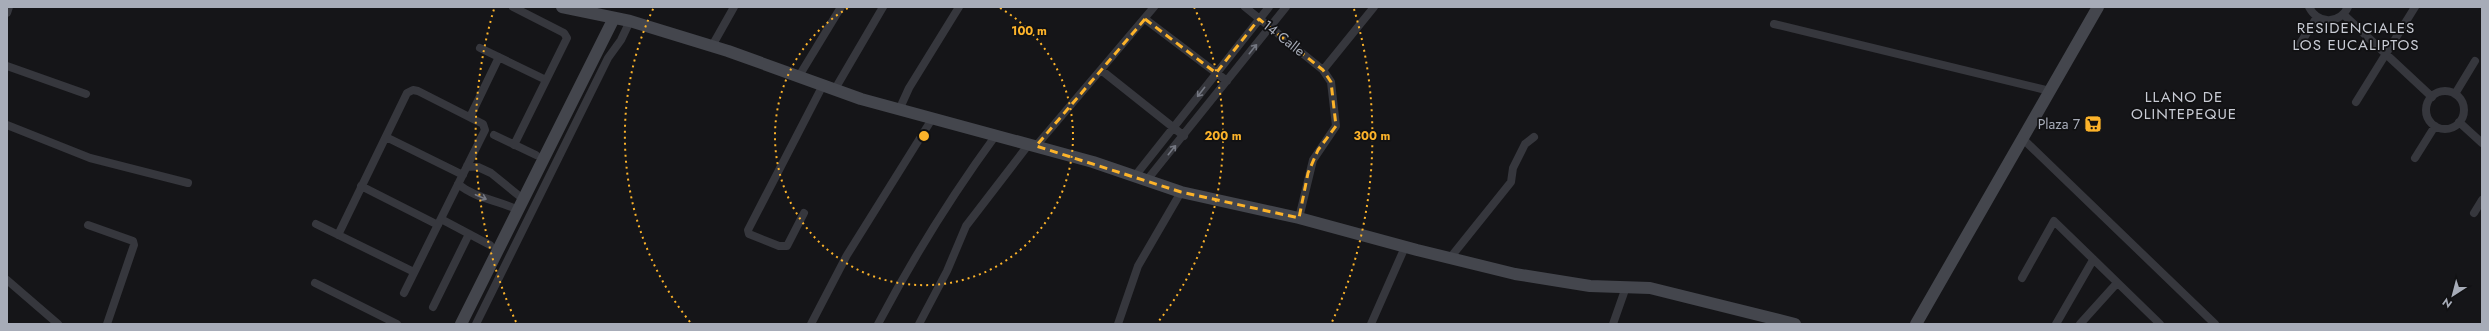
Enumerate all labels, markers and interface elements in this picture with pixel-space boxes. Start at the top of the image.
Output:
street label: 14 Calle [1259,15,1309,61]
district label: RESIDENCIALES LOS EUCALIPTOS [2293,17,2419,56]
text: 100 m [1011,22,1047,40]
one-way arrow [1249,43,1257,54]
district label: LLANO DE OLINTEPEQUE [2131,86,2237,125]
one-way arrow [1197,87,1205,98]
place label: Plaza 7 [2038,114,2081,134]
supermarket icon: Plaza 7 [2083,114,2103,134]
text: 200 m [1204,127,1242,145]
text: 300 m [1354,127,1391,145]
centre of rings [917,129,931,143]
one-way arrow [1167,145,1176,156]
one-way arrow [475,193,487,201]
north arrow [2433,275,2473,315]
text: N [2439,294,2455,312]

